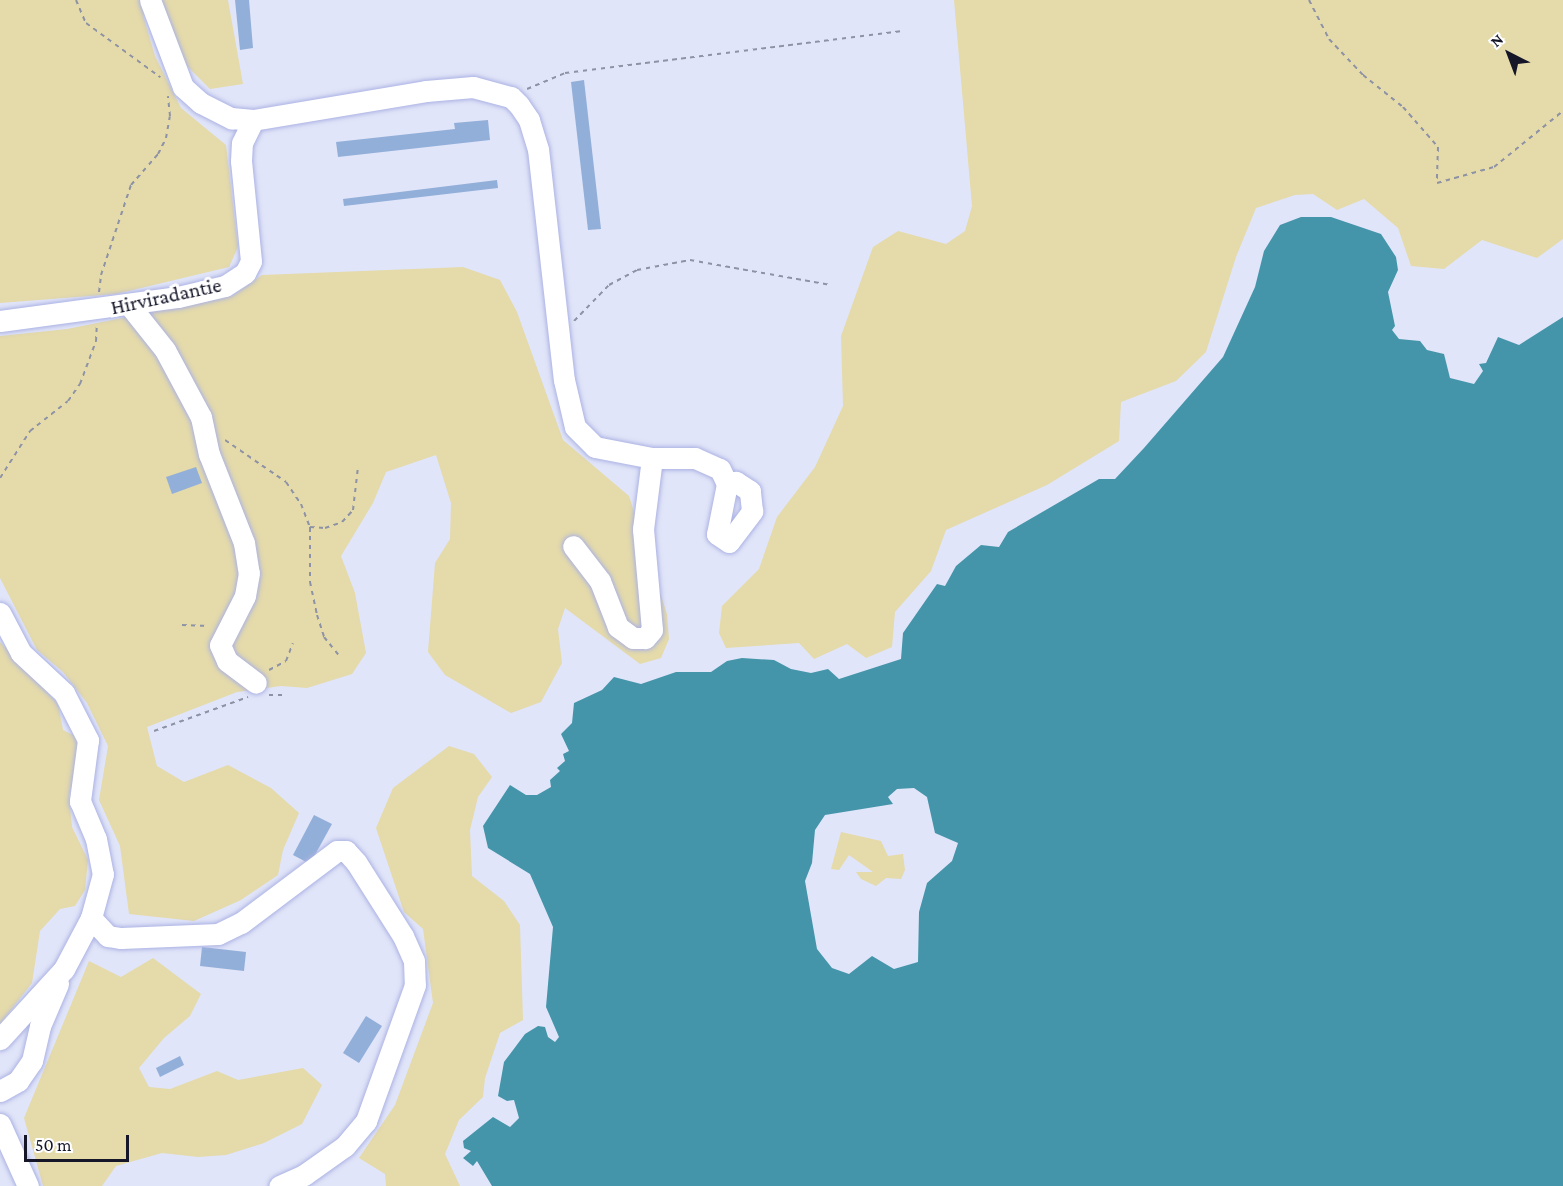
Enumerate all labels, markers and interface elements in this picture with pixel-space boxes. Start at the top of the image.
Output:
north arrow [1479,24,1539,84]
text: N [1487,30,1506,50]
street label: Hirviradantie [108,272,224,320]
scale bar [27,1123,132,1161]
text: 50 m [35,1135,72,1155]

